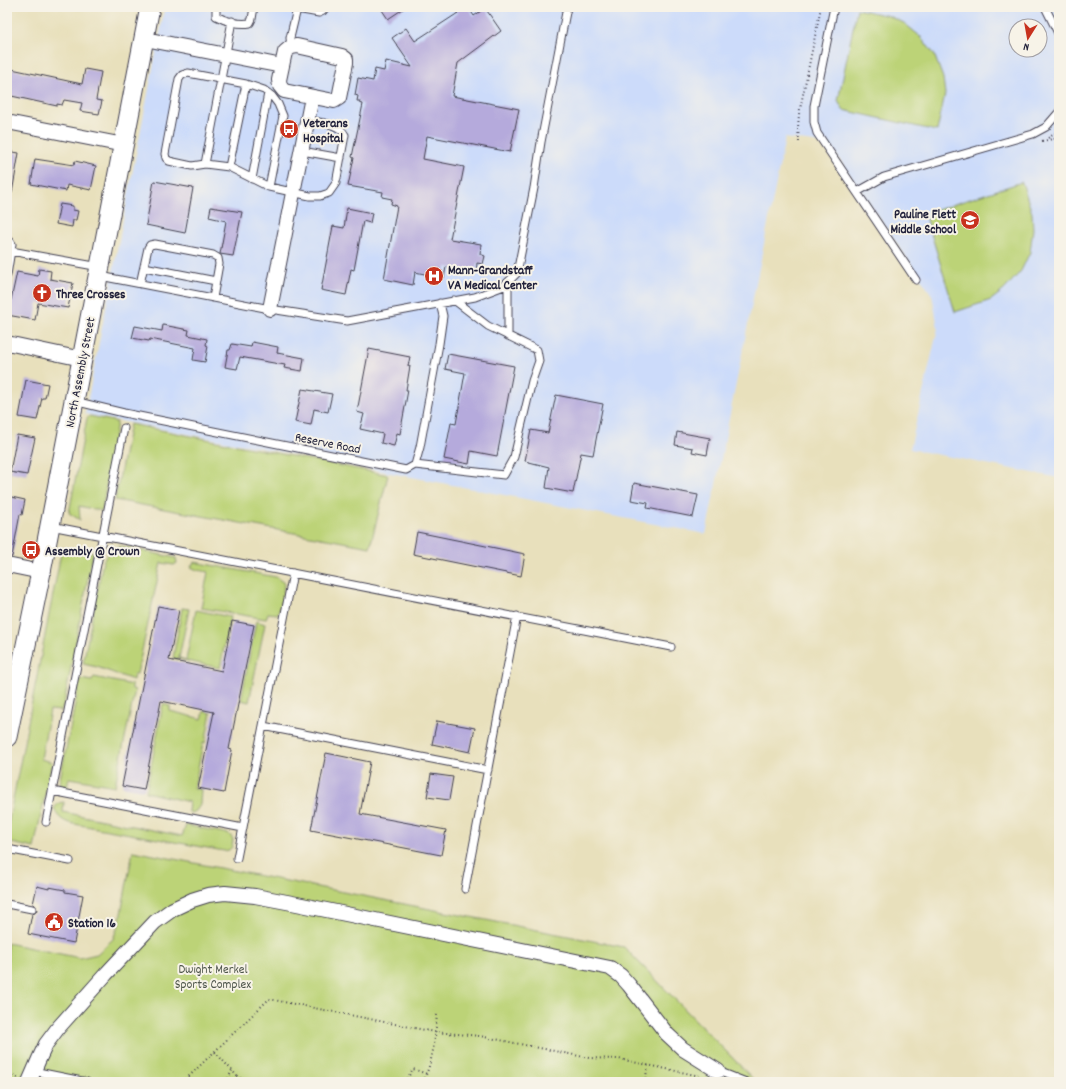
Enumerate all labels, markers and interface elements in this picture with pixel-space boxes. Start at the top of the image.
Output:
north arrow [1008,18,1048,58]
text: N [1022,37,1031,54]
place label: Veterans Hospital [303,115,348,149]
bus stop icon: Veterans Hospital [278,118,300,140]
place label: Pauline Flett Middle School [890,206,957,240]
school or university icon: Pauline Flett Middle School [959,209,981,231]
place label: Mann-Grandstaff VA Medical Center [448,262,538,296]
hospital icon: Mann-Grandstaff VA Medical Center [423,265,445,287]
church icon: Three Crosses [31,282,53,304]
place label: Three Crosses [56,286,126,305]
street label: North Assembly Street [61,315,102,429]
street label: Reserve Road [293,429,362,460]
bus stop icon: Assembly @ Crown [20,539,42,561]
place label: Assembly @ Crown [45,543,139,562]
public building icon: Station 16 [43,911,65,933]
place label: Station 16 [68,915,116,934]
park label: Dwight Merkel Sports Complex [175,961,251,995]

